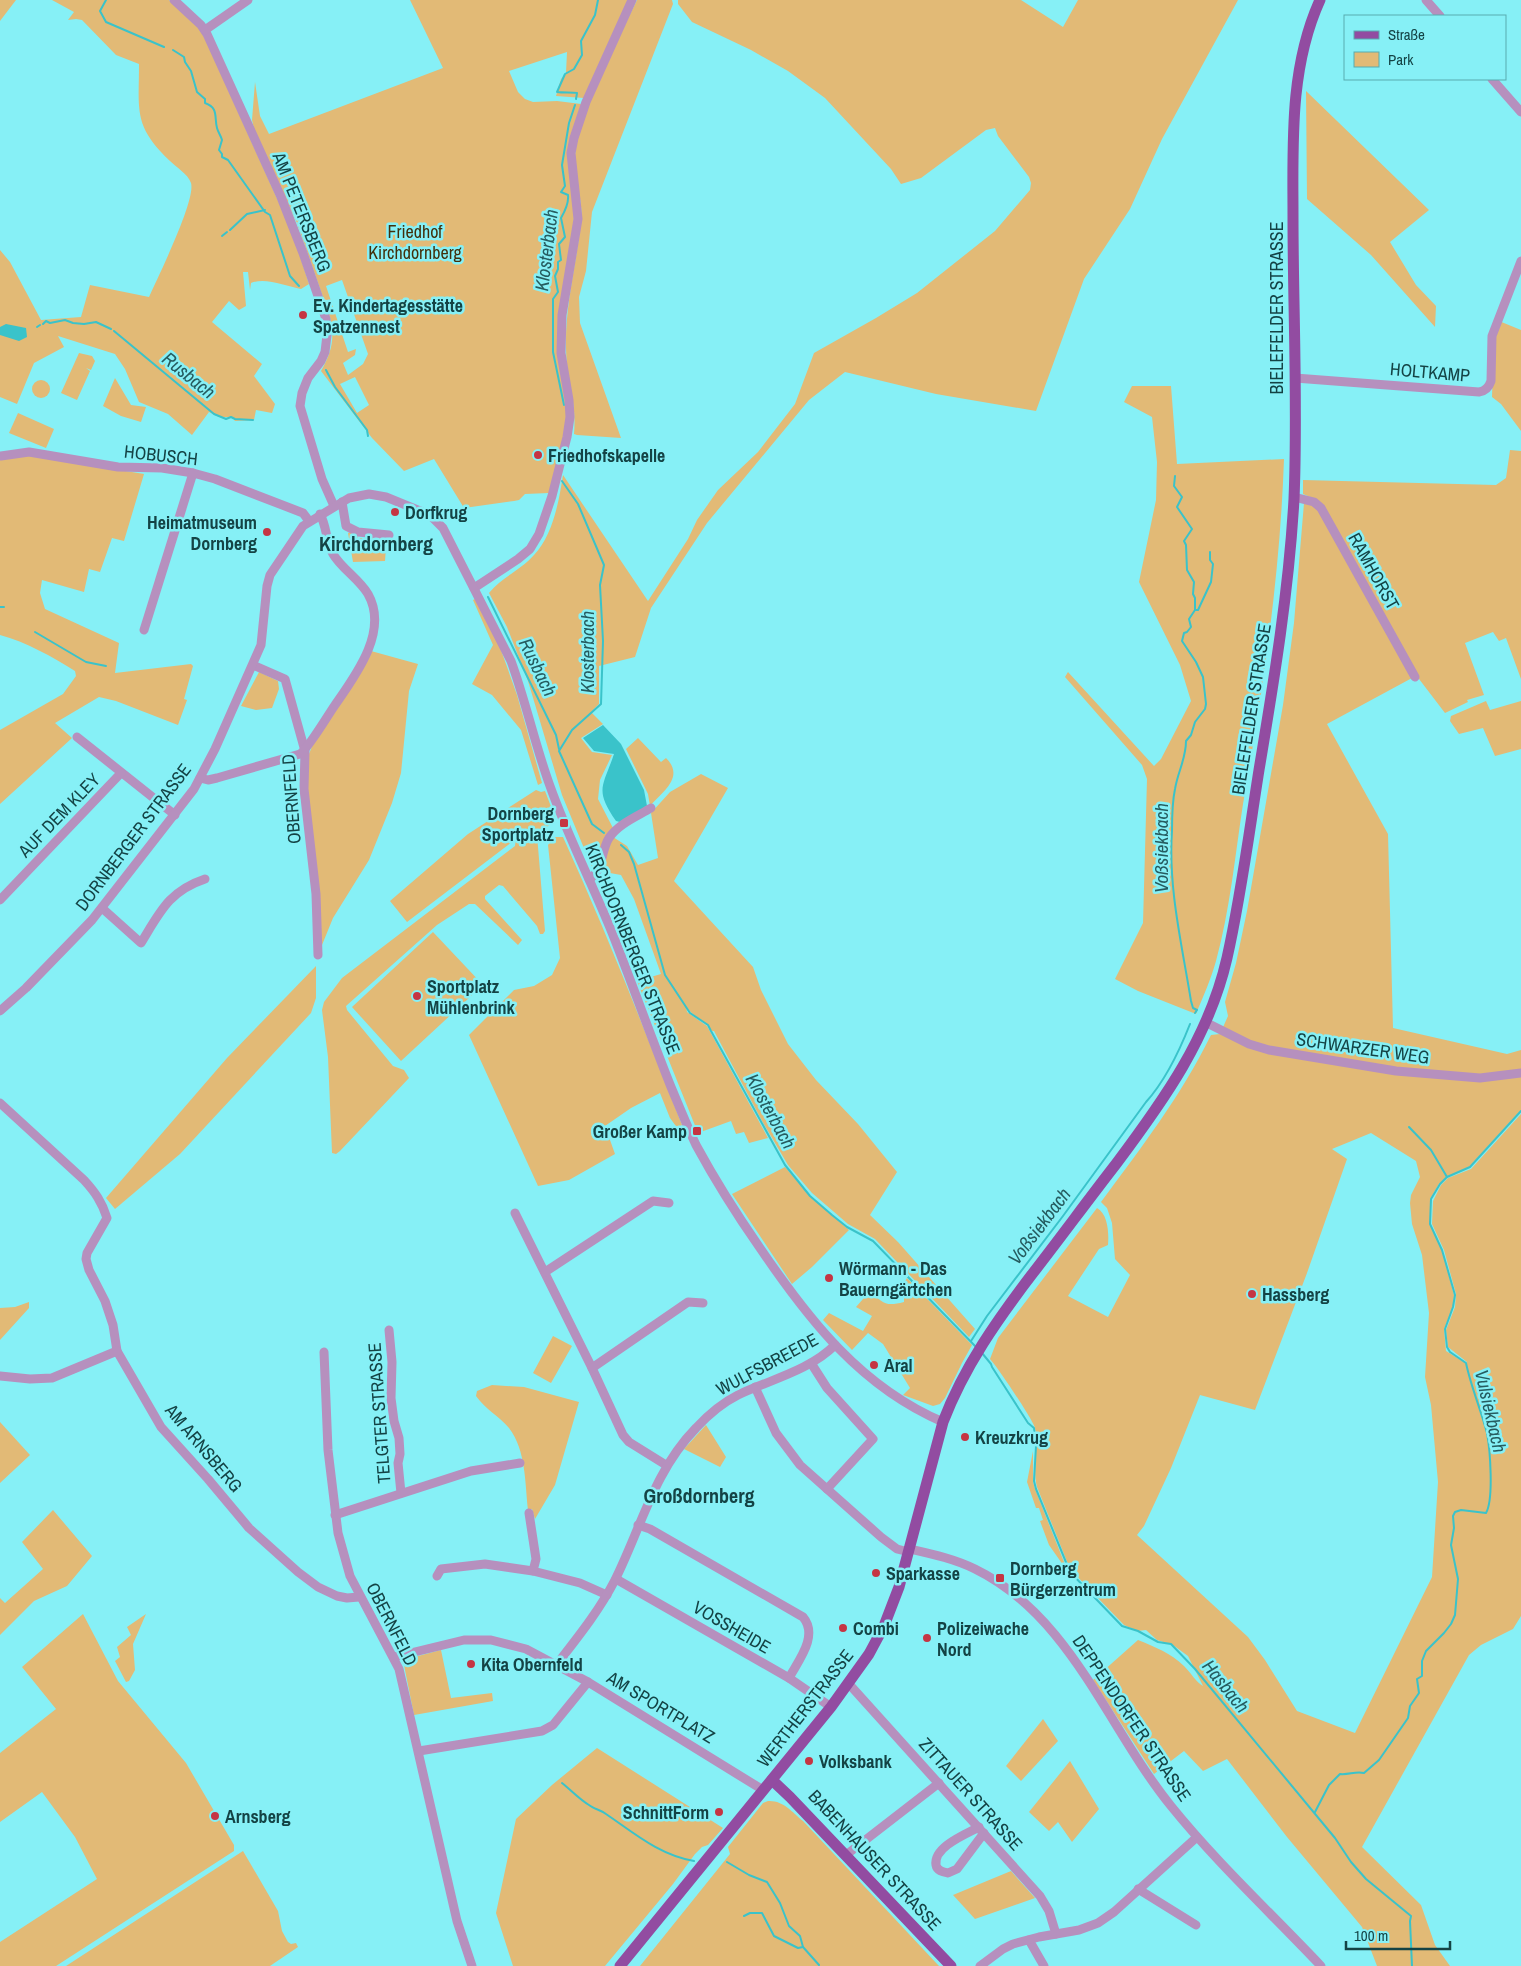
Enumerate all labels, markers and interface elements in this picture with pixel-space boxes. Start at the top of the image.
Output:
legend [1344,15,1506,80]
text: Straße [1388,24,1425,45]
text: Park [1388,49,1414,70]
street label: AM PETERSBERG [266,147,337,276]
water label: Klosterbach [528,208,564,292]
park label: Friedhof Kirchdornberg [368,219,463,265]
street label: BIELEFELDER STRASSE [1264,221,1289,395]
place label: Ev. Kindertagesstätte Spatzennest [313,293,463,339]
marker: Ev. Kindertagesstätte Spatzennest [297,309,309,321]
water label: Rusbach [157,346,221,404]
street label: HOLTKAMP [1389,356,1471,388]
street label: HOBUSCH [123,439,199,471]
place label: Friedhofskapelle [548,443,665,468]
marker: Friedhofskapelle [532,449,544,461]
place label: Dorfkrug [405,500,467,525]
marker: Dorfkrug [389,506,401,518]
place label: Heimatmuseum Dornberg [147,510,257,556]
marker: Heimatmuseum Dornberg [261,526,273,538]
street label: RAMHORST [1343,528,1405,614]
district label: Kirchdornberg [319,530,433,557]
water label: Klosterbach [574,611,600,693]
street label: BIELEFELDER STRASSE [1225,622,1277,796]
water label: Rusbach [513,634,563,700]
street label: OBERNFELD [275,753,307,845]
street label: DORNBERGER STRASSE [69,758,197,916]
street label: AUF DEM KLEY [12,767,106,863]
place label: Dornberg Sportplatz [482,801,555,847]
water label: Voßsiekbach [1148,803,1174,893]
marker: Dornberg Sportplatz [558,817,570,829]
street label: KIRCHDORNBERGER STRASSE [579,840,687,1058]
place label: Sportplatz Mühlenbrink [427,974,516,1020]
marker: Sportplatz Mühlenbrink [411,990,423,1002]
street label: SCHWARZER WEG [1295,1026,1431,1070]
water label: Klosterbach [740,1069,802,1153]
place label: Großer Kamp [593,1119,687,1144]
marker: Großer Kamp [691,1125,703,1137]
water label: Voßsiekbach [1002,1182,1076,1270]
place label: Wörmann - Das Bauerngärtchen [839,1256,952,1302]
marker: Wörmann - Das Bauerngärtchen [823,1272,835,1284]
place label: Hassberg [1262,1282,1329,1307]
marker: Hassberg [1246,1288,1258,1300]
street label: WULFSBREEDE [712,1327,822,1401]
street label: TELGTER STRASSE [362,1342,396,1484]
place label: Aral [884,1353,913,1378]
marker: Aral [868,1359,880,1371]
water label: Vulsiekbach [1469,1367,1513,1455]
street label: AM ARNSBERG [159,1398,248,1498]
place label: Kreuzkrug [975,1425,1048,1450]
marker: Kreuzkrug [959,1431,971,1443]
district label: Großdornberg [643,1482,755,1509]
place label: Dornberg Bürgerzentrum [1010,1556,1116,1602]
place label: Sparkasse [886,1561,960,1586]
marker: Sparkasse [870,1567,882,1579]
marker: Dornberg Bürgerzentrum [994,1572,1006,1584]
street label: OBERNFELD [360,1578,424,1670]
street label: VOSSHEIDE [688,1595,776,1659]
place label: Combi [853,1616,899,1641]
place label: Polizeiwache Nord [937,1616,1029,1662]
marker: Combi [837,1622,849,1634]
street label: DEPPENDORFER STRASSE [1067,1630,1197,1806]
marker: Polizeiwache Nord [921,1632,933,1644]
street label: WERTHERSTRASSE [751,1644,859,1772]
place label: Kita Obernfeld [481,1652,583,1677]
water label: Hasbach [1197,1654,1255,1718]
marker: Kita Obernfeld [465,1658,477,1670]
street label: AM SPORTPLATZ [602,1664,720,1749]
street label: ZITTAUER STRASSE [914,1732,1028,1856]
place label: Volksbank [819,1749,893,1774]
marker: Volksbank [803,1755,815,1767]
street label: BABENHAUSER STRASSE [803,1784,947,1936]
place label: SchnittForm [623,1800,709,1825]
place label: Arnsberg [225,1804,291,1829]
marker: SchnittForm [713,1806,725,1818]
marker: Arnsberg [209,1810,221,1822]
scale bar [1346,1918,1450,1950]
text: 100 m [1354,1925,1388,1946]

